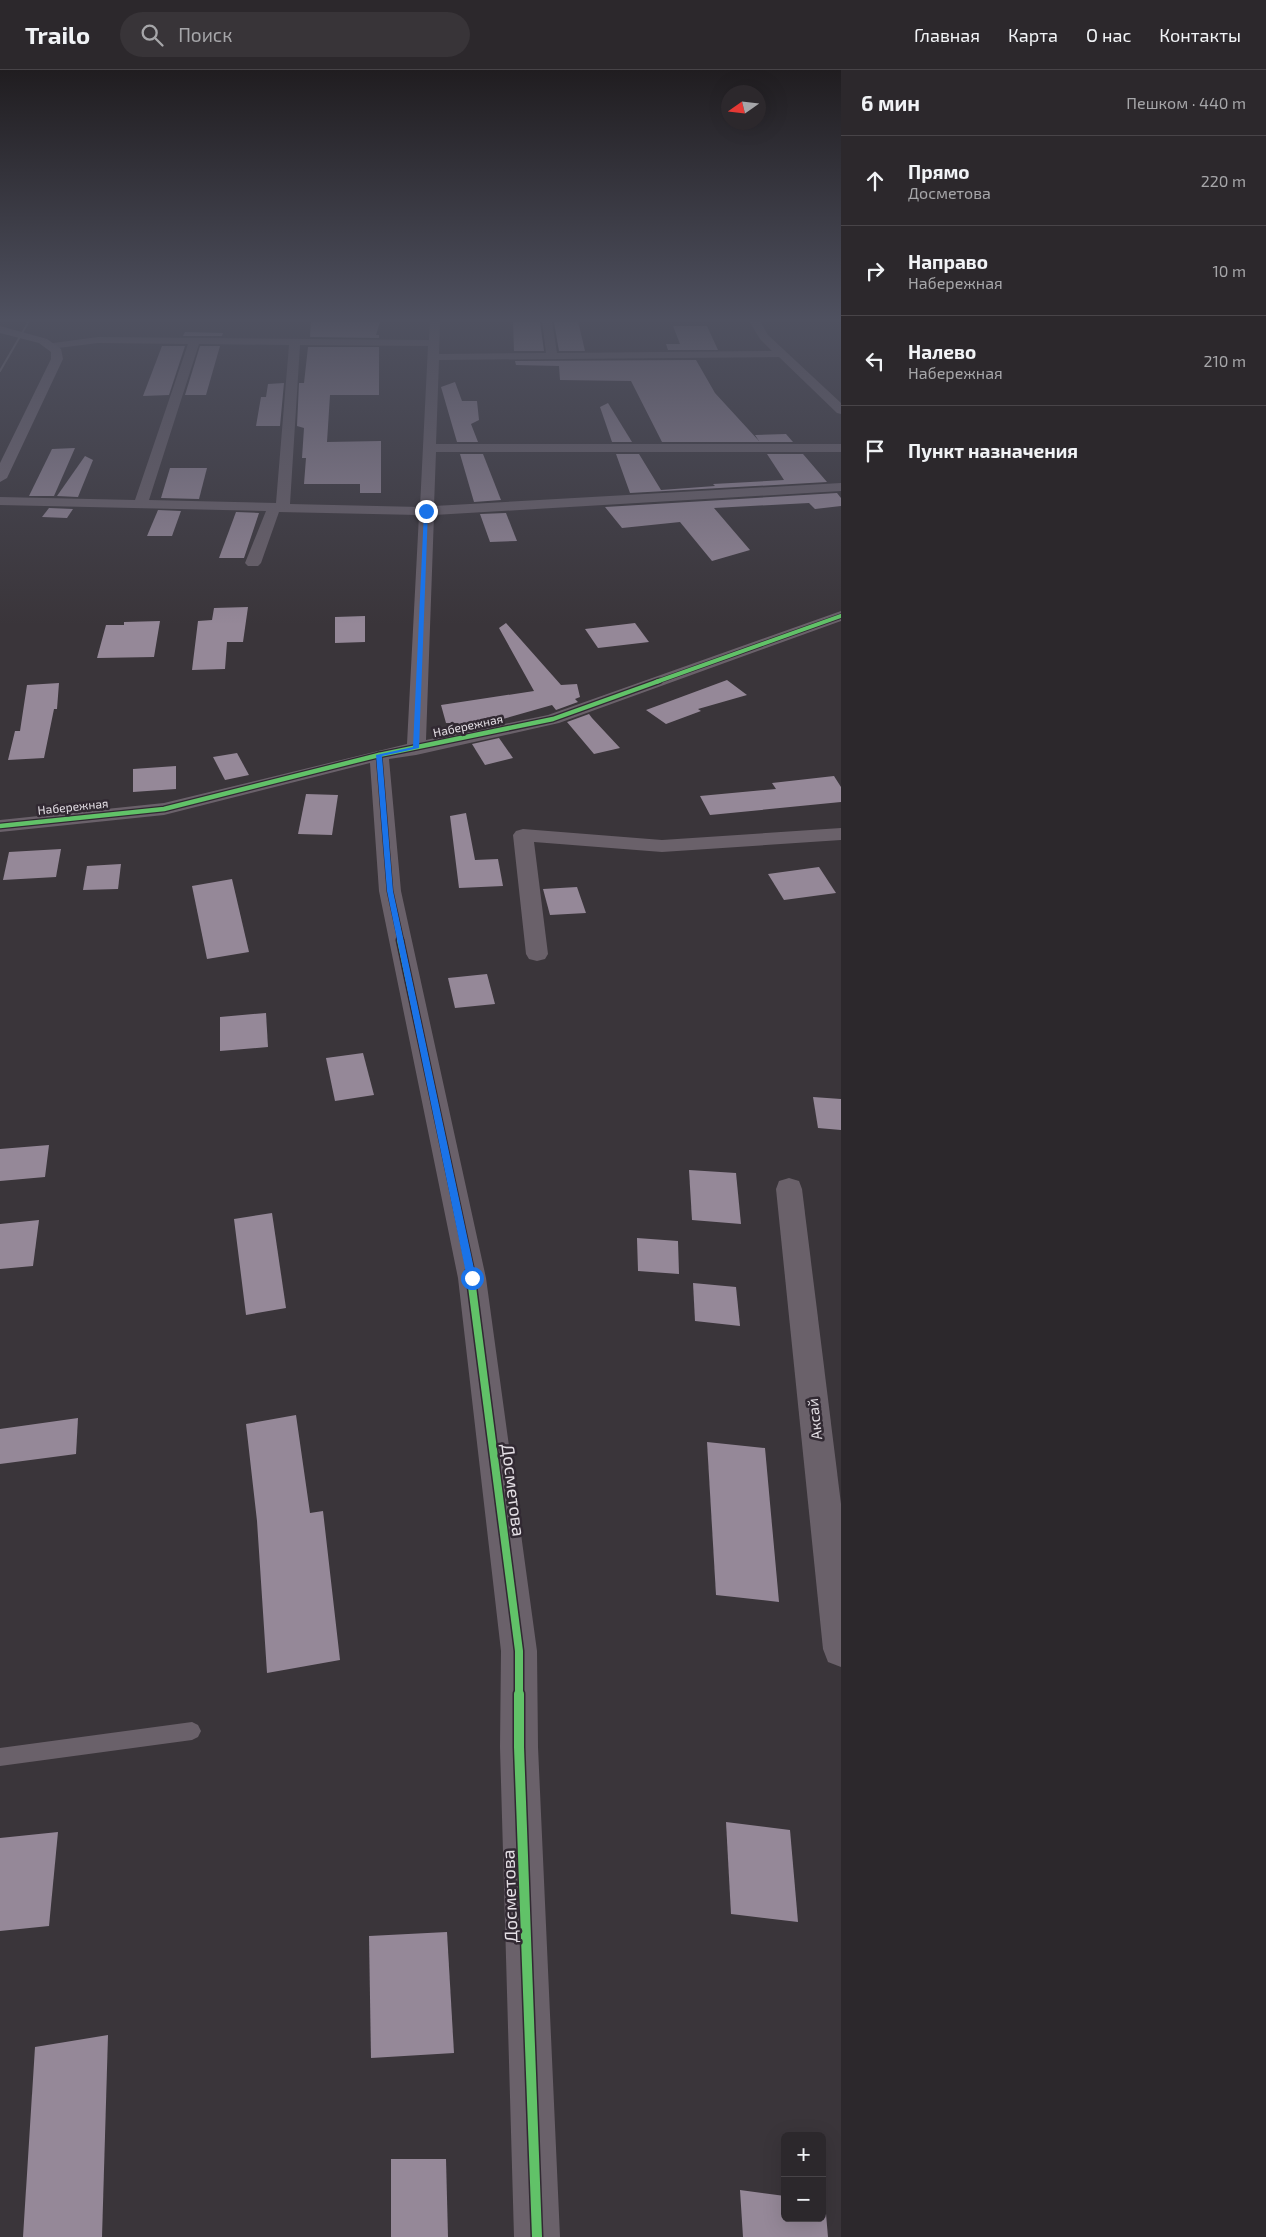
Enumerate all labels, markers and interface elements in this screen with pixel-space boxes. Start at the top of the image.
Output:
search box [120,12,470,57]
text: Trailo [25,20,90,49]
icon: search [138,21,166,49]
text: Поиск [178,23,232,46]
text: Главная [914,24,980,46]
text: Карта [1008,24,1058,46]
text: О нас [1086,24,1131,46]
text: Контакты [1159,24,1241,46]
north arrow [721,85,766,130]
text: 6 мин [861,90,920,115]
text: Пешком · 440 m [1126,93,1246,112]
text: Прямо [908,160,970,183]
icon: ahead [861,167,889,195]
text: 220 m [1201,171,1246,190]
text: Досметова [908,183,991,202]
text: Направо [908,250,988,273]
icon: right [861,257,889,285]
text: 10 m [1212,261,1246,280]
text: Набережная [908,273,1003,292]
text: Налево [908,340,976,363]
icon: left [861,347,889,375]
text: 210 m [1203,351,1246,370]
text: Набережная [908,363,1003,382]
icon: arrive [861,437,889,465]
text: Пункт назначения [908,439,1078,462]
route end [415,500,438,523]
street label: Набережная [432,711,504,739]
street label: Набережная [37,795,109,817]
route start [461,1267,484,1290]
street label: Аксай [803,1397,825,1441]
street label: Досметова [497,1442,531,1537]
street label: Досметова [496,1849,522,1943]
map controls [781,2132,826,2222]
button: + [781,2132,826,2177]
button: − [781,2177,826,2222]

